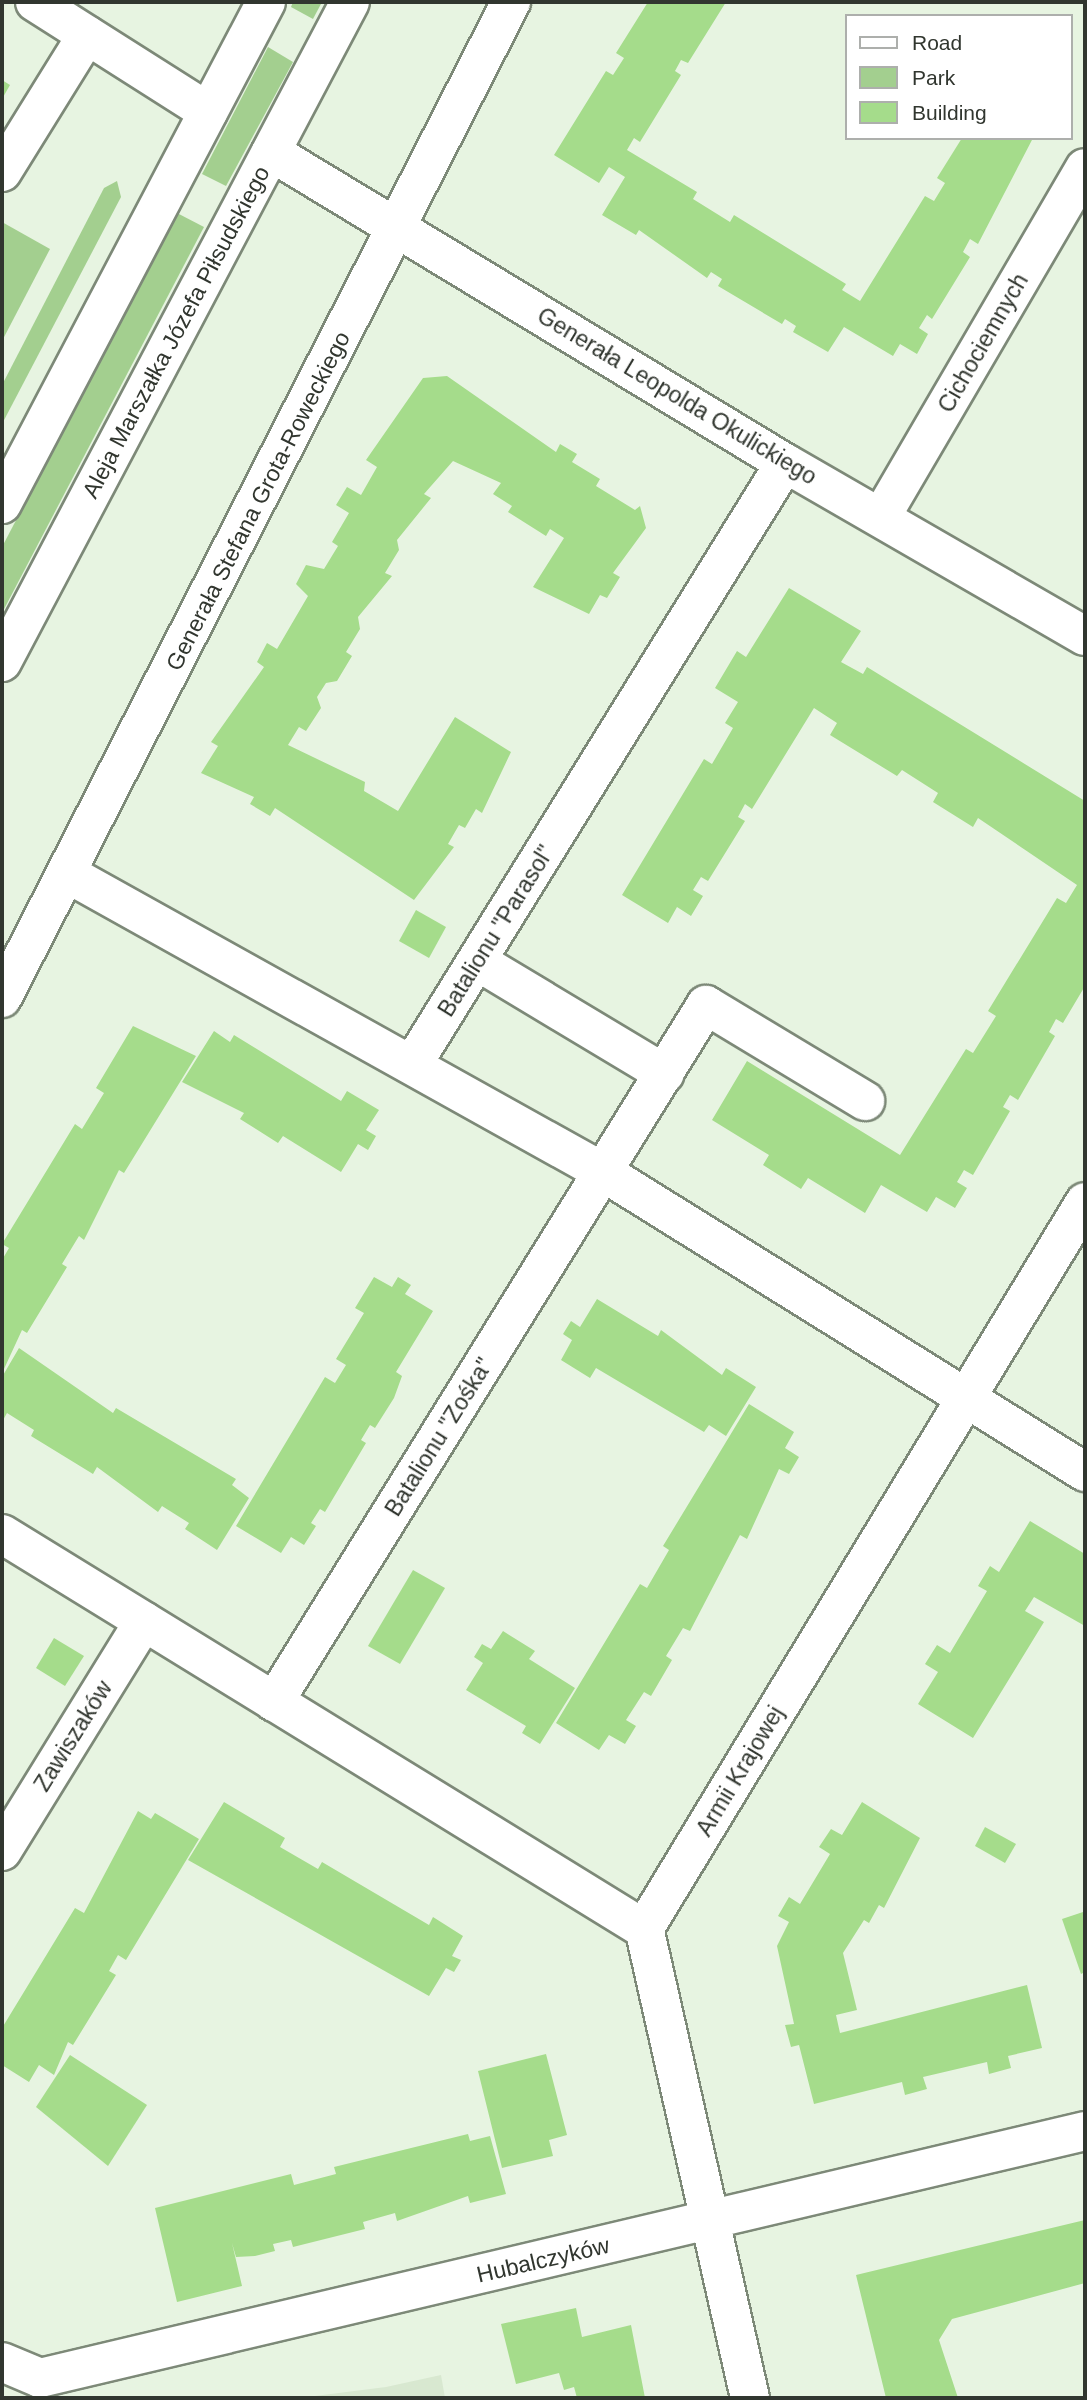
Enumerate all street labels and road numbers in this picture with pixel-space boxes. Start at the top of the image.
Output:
street label: Aleja Marszałka Józefa Piłsudskiego [76,161,276,503]
street label: Cichociemnych [932,269,1034,417]
street label: Generała Leopolda Okulickiego [532,302,822,490]
street label: Generała Stefana Grota-Roweckiego [160,327,356,675]
street label: Batalionu "Parasol" [432,840,560,1022]
street label: Batalionu "Zośka" [379,1353,499,1521]
street label: Zawiszaków [28,1676,118,1796]
street label: Armii Krajowej [690,1701,790,1841]
street label: Hubalczyków [474,2231,612,2289]

